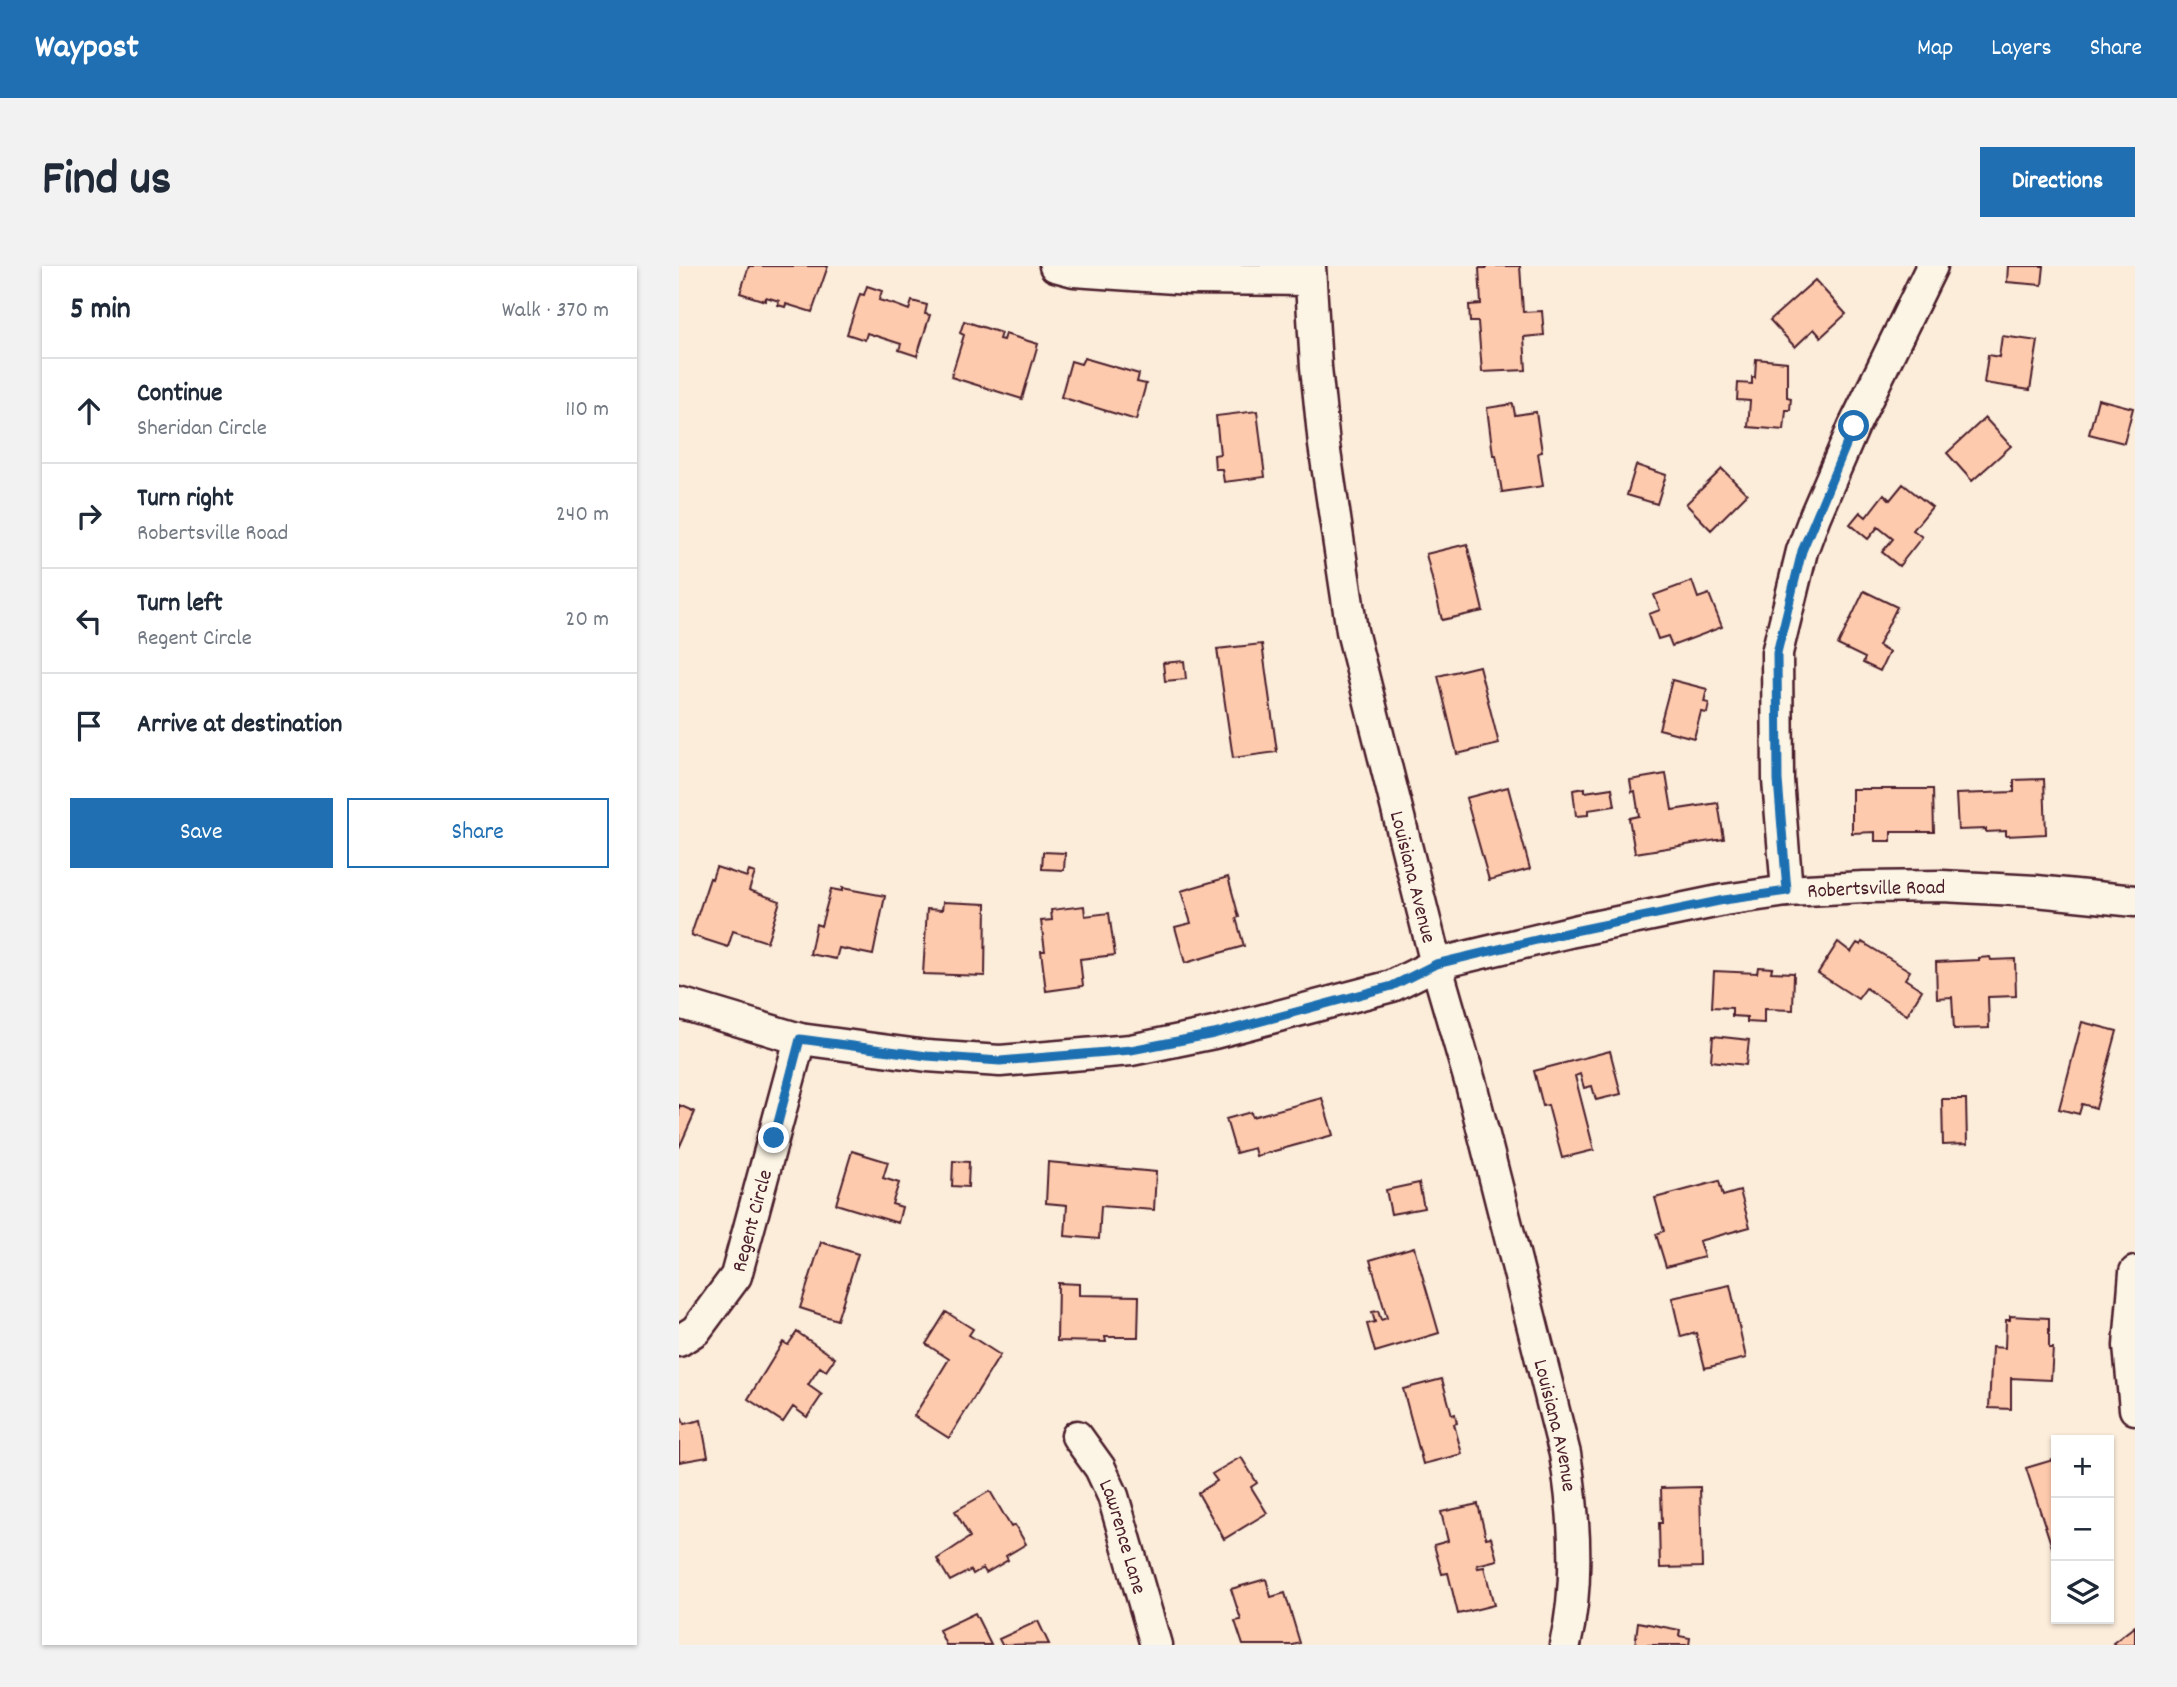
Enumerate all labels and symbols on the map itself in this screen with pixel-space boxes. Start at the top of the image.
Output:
route start [1838,410,1869,441]
street label: Louisiana Avenue [1380,808,1442,947]
street label: Robertsville Road [1806,874,1946,908]
route end [758,1122,789,1153]
street label: Regent Circle [726,1167,782,1276]
street label: Louisiana Avenue [1524,1357,1582,1493]
street label: Lawrence Lane [1089,1475,1153,1598]

